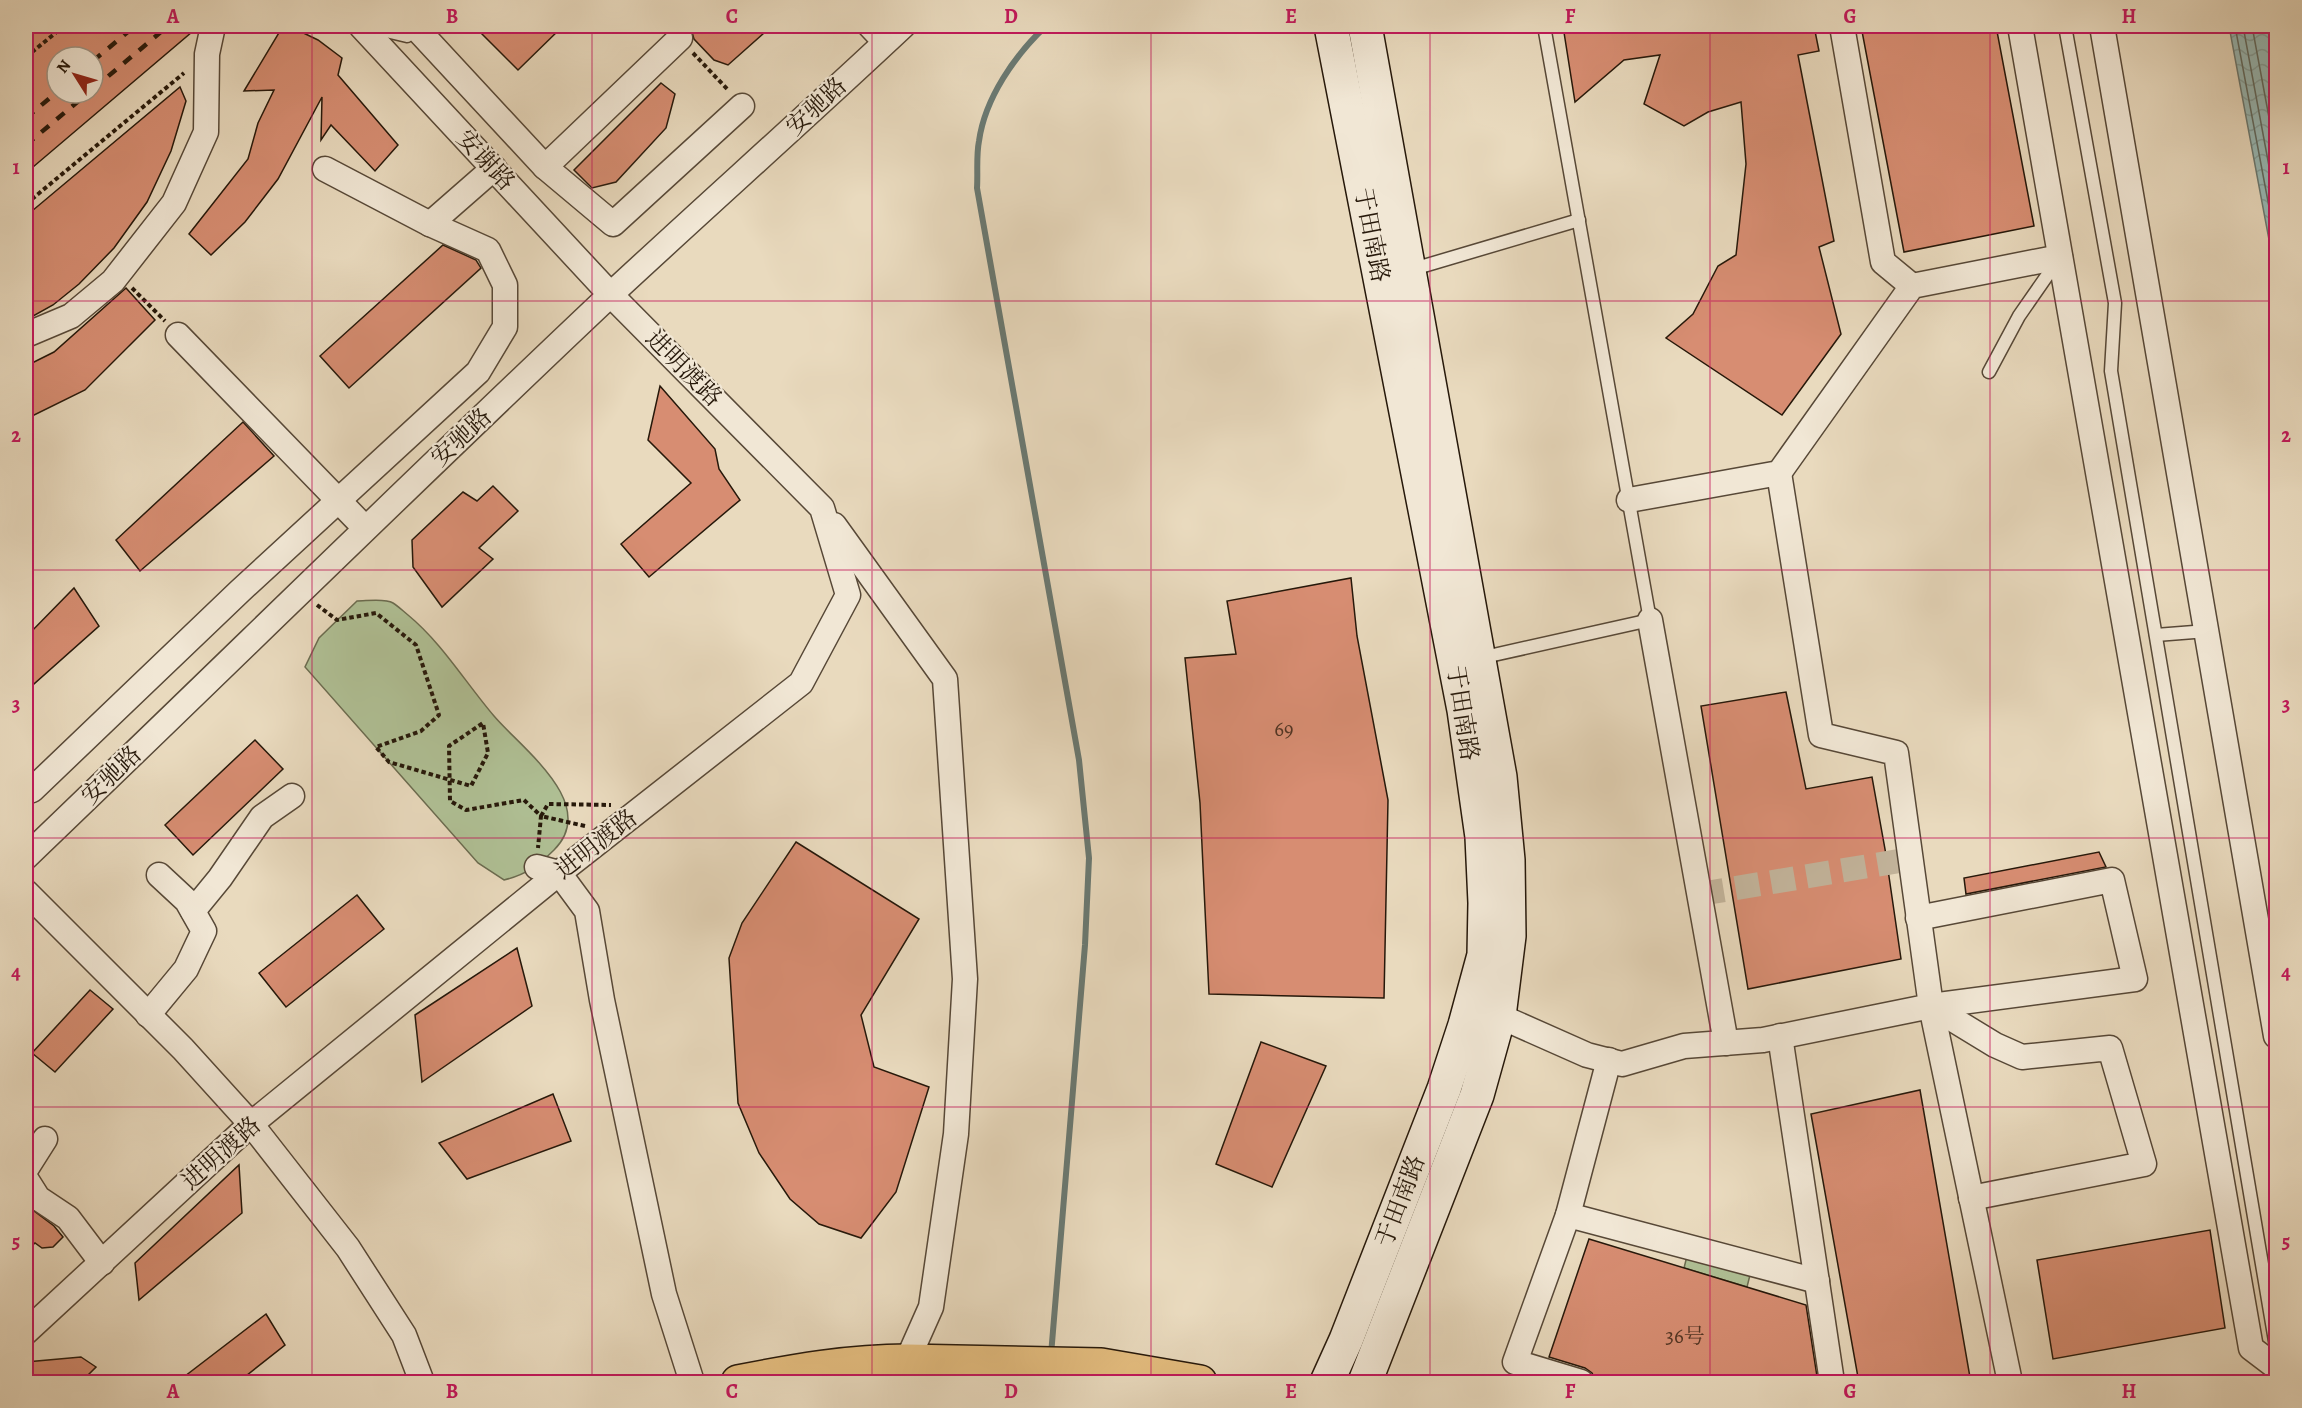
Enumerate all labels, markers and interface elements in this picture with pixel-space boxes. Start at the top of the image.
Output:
text: A [166,3,180,30]
text: B [446,3,458,30]
text: C [726,3,738,30]
text: D [1004,3,1018,30]
text: E [1285,3,1297,30]
text: F [1565,3,1576,30]
text: G [1843,3,1857,30]
text: H [2122,3,2137,30]
north arrow [45,45,105,105]
text: N [52,55,76,78]
street label: 安驰路 [779,70,853,142]
street label: 安谢路 [450,123,522,197]
text: 1 [12,154,20,181]
text: 1 [2282,154,2290,181]
street label: 于田南路 [1347,185,1397,285]
street label: 进明渡路 [639,323,729,413]
street label: 安驰路 [424,401,498,473]
text: 2 [11,422,21,449]
text: 2 [2281,422,2291,449]
street label: 于田南路 [1440,663,1486,763]
text: 3 [12,691,20,718]
text: 3 [2282,691,2290,718]
house number: 69 [1274,715,1294,743]
street label: 安驰路 [74,738,148,812]
street label: 进明渡路 [548,802,644,886]
text: 4 [11,959,21,986]
text: 4 [2281,959,2291,986]
street label: 进明渡路 [175,1109,267,1197]
street label: 于田南路 [1368,1150,1432,1252]
text: 5 [12,1228,20,1255]
text: 5 [2282,1228,2290,1255]
house number: 36号 [1665,1322,1705,1350]
text: A [166,1378,180,1405]
text: B [446,1378,458,1405]
text: C [726,1378,738,1405]
text: D [1004,1378,1018,1405]
text: E [1285,1378,1297,1405]
text: F [1565,1378,1576,1405]
text: G [1843,1378,1857,1405]
text: H [2122,1378,2137,1405]

